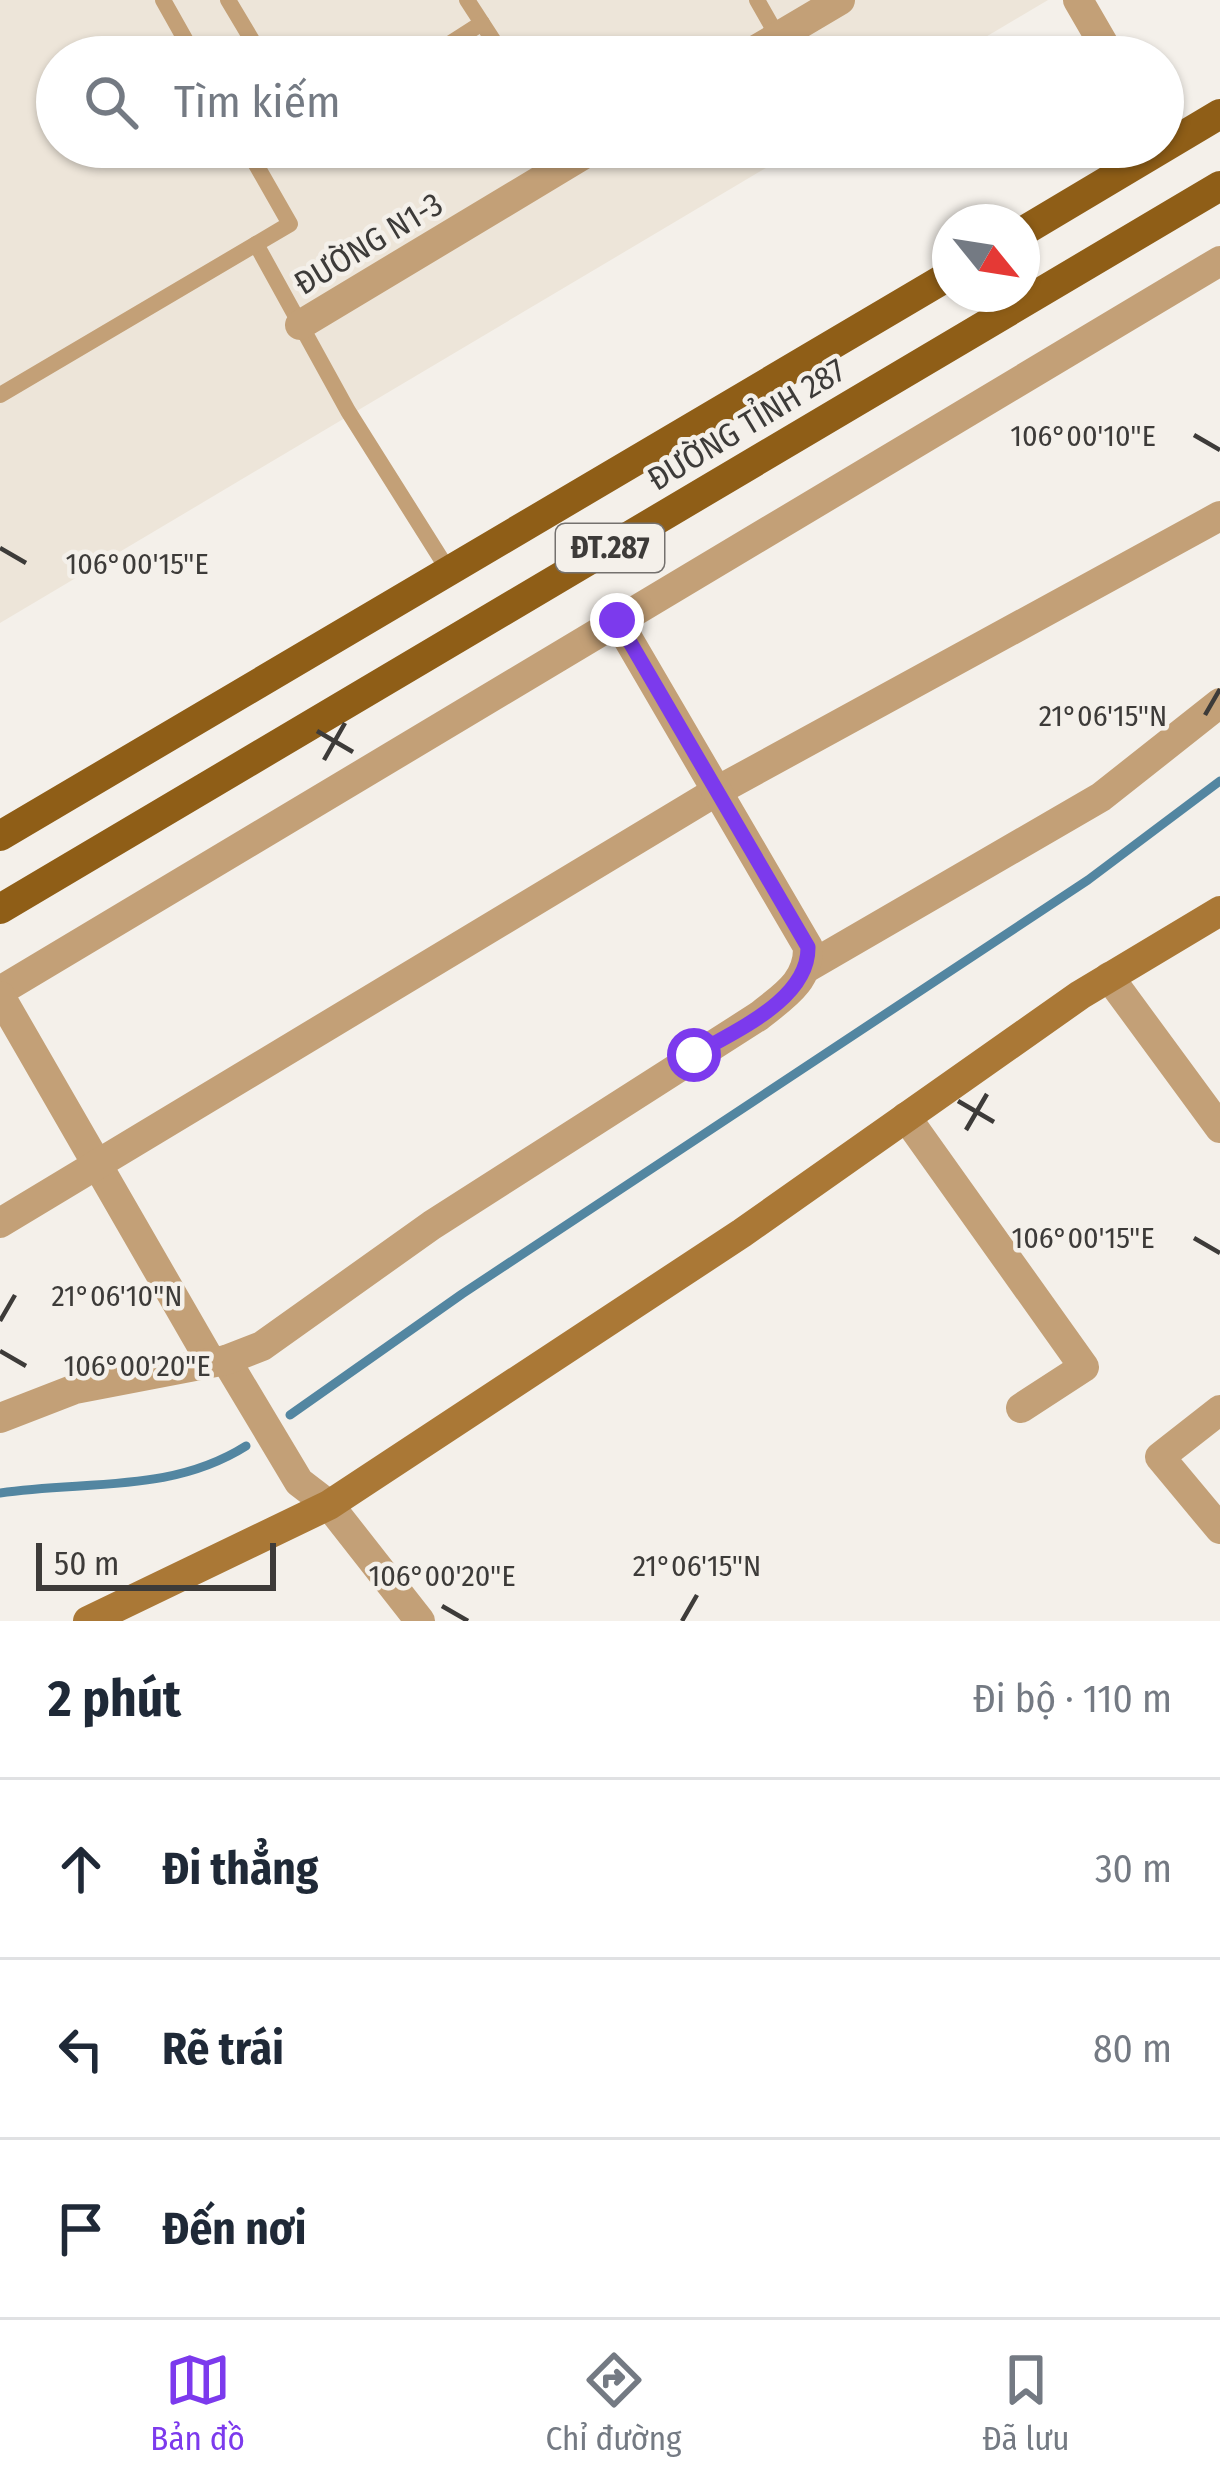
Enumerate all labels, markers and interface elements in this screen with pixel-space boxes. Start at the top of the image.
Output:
search box [36,36,1184,168]
icon: search [78,69,144,135]
text: Tìm kiếm [174,75,341,129]
street label: ĐƯỜNG N1-3 [287,184,450,304]
north arrow [932,204,1040,312]
street label: ĐƯỜNG TỈNH 287 [639,348,853,500]
text: 106°00'10"E [1010,418,1156,454]
road number: ĐT.287 [556,524,664,572]
text: 106°00'15"E [66,546,208,582]
route end [590,593,644,647]
text: 21°06'15"N [1039,698,1167,734]
route start [667,1028,721,1082]
text: 106°00'15"E [1012,1220,1154,1256]
text: 21°06'10"N [52,1278,182,1314]
text: 106°00'20"E [64,1348,210,1384]
scale bar [36,1537,276,1590]
text: 50 m [54,1544,119,1584]
text: 21°06'15"N [633,1548,761,1584]
text: 106°00'20"E [369,1558,515,1594]
text: 2 phút [48,1668,181,1730]
text: Đi bộ · 110 m [973,1676,1172,1722]
icon: ahead [48,1836,114,1902]
text: Đi thẳng [162,1842,318,1896]
text: 30 m [1095,1846,1172,1892]
icon: left [48,2016,114,2082]
text: Rẽ trái [162,2022,284,2076]
text: 80 m [1093,2026,1172,2072]
icon: arrive [48,2196,114,2262]
text: Đến nơi [162,2202,306,2256]
tab: Bản đồ [150,2347,245,2459]
tab: Chỉ đường [546,2347,682,2459]
tab: Đã lưu [982,2347,1070,2459]

